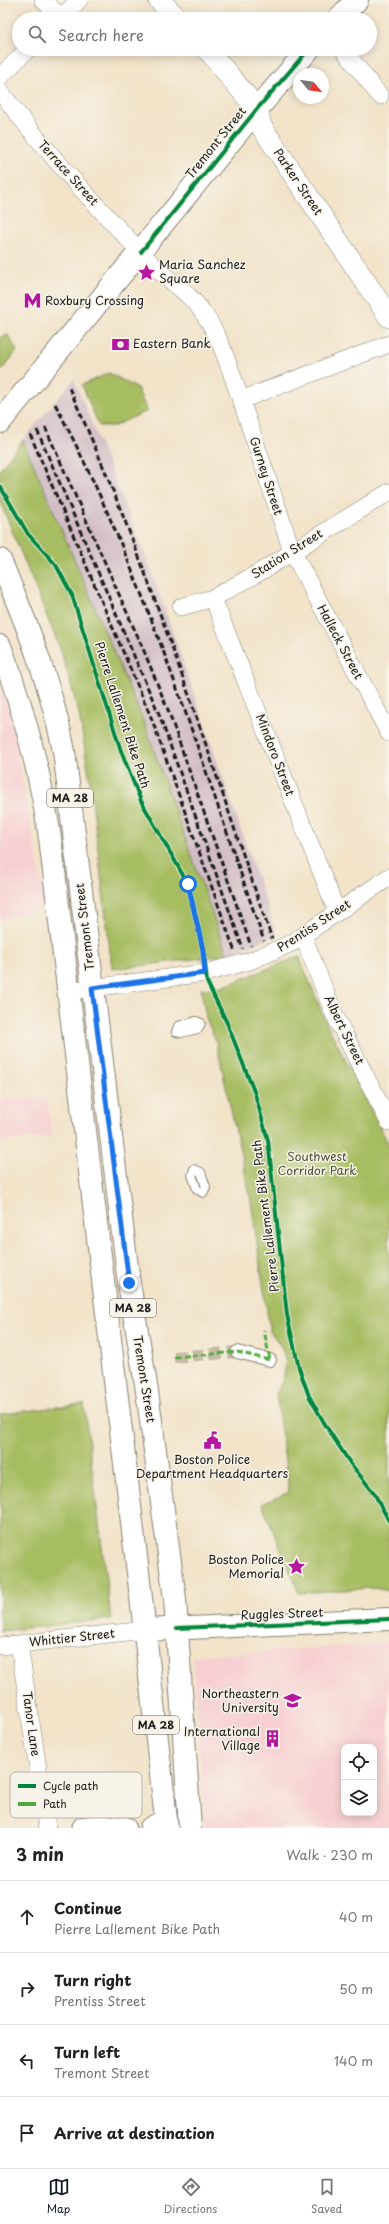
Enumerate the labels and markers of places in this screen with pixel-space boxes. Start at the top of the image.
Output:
place label: Maria Sanchez Square [159,255,246,287]
place icon: Maria Sanchez Square [136,262,156,282]
metro station icon: Roxbury Crossing [22,291,42,311]
place label: Roxbury Crossing [45,291,144,309]
bank icon: Eastern Bank [110,334,130,354]
place label: Eastern Bank [133,334,211,352]
public building icon: Boston Police Department Headquarters [202,1431,222,1451]
place label: Boston Police Department Headquarters [136,1450,289,1482]
place label: Boston Police Memorial [208,1550,284,1582]
place icon: Boston Police Memorial [287,1557,307,1577]
place label: Northeastern University [202,1684,279,1716]
school or university icon: Northeastern University [282,1691,302,1711]
place label: International Village [184,1722,260,1754]
building icon: International Village [263,1729,283,1749]

